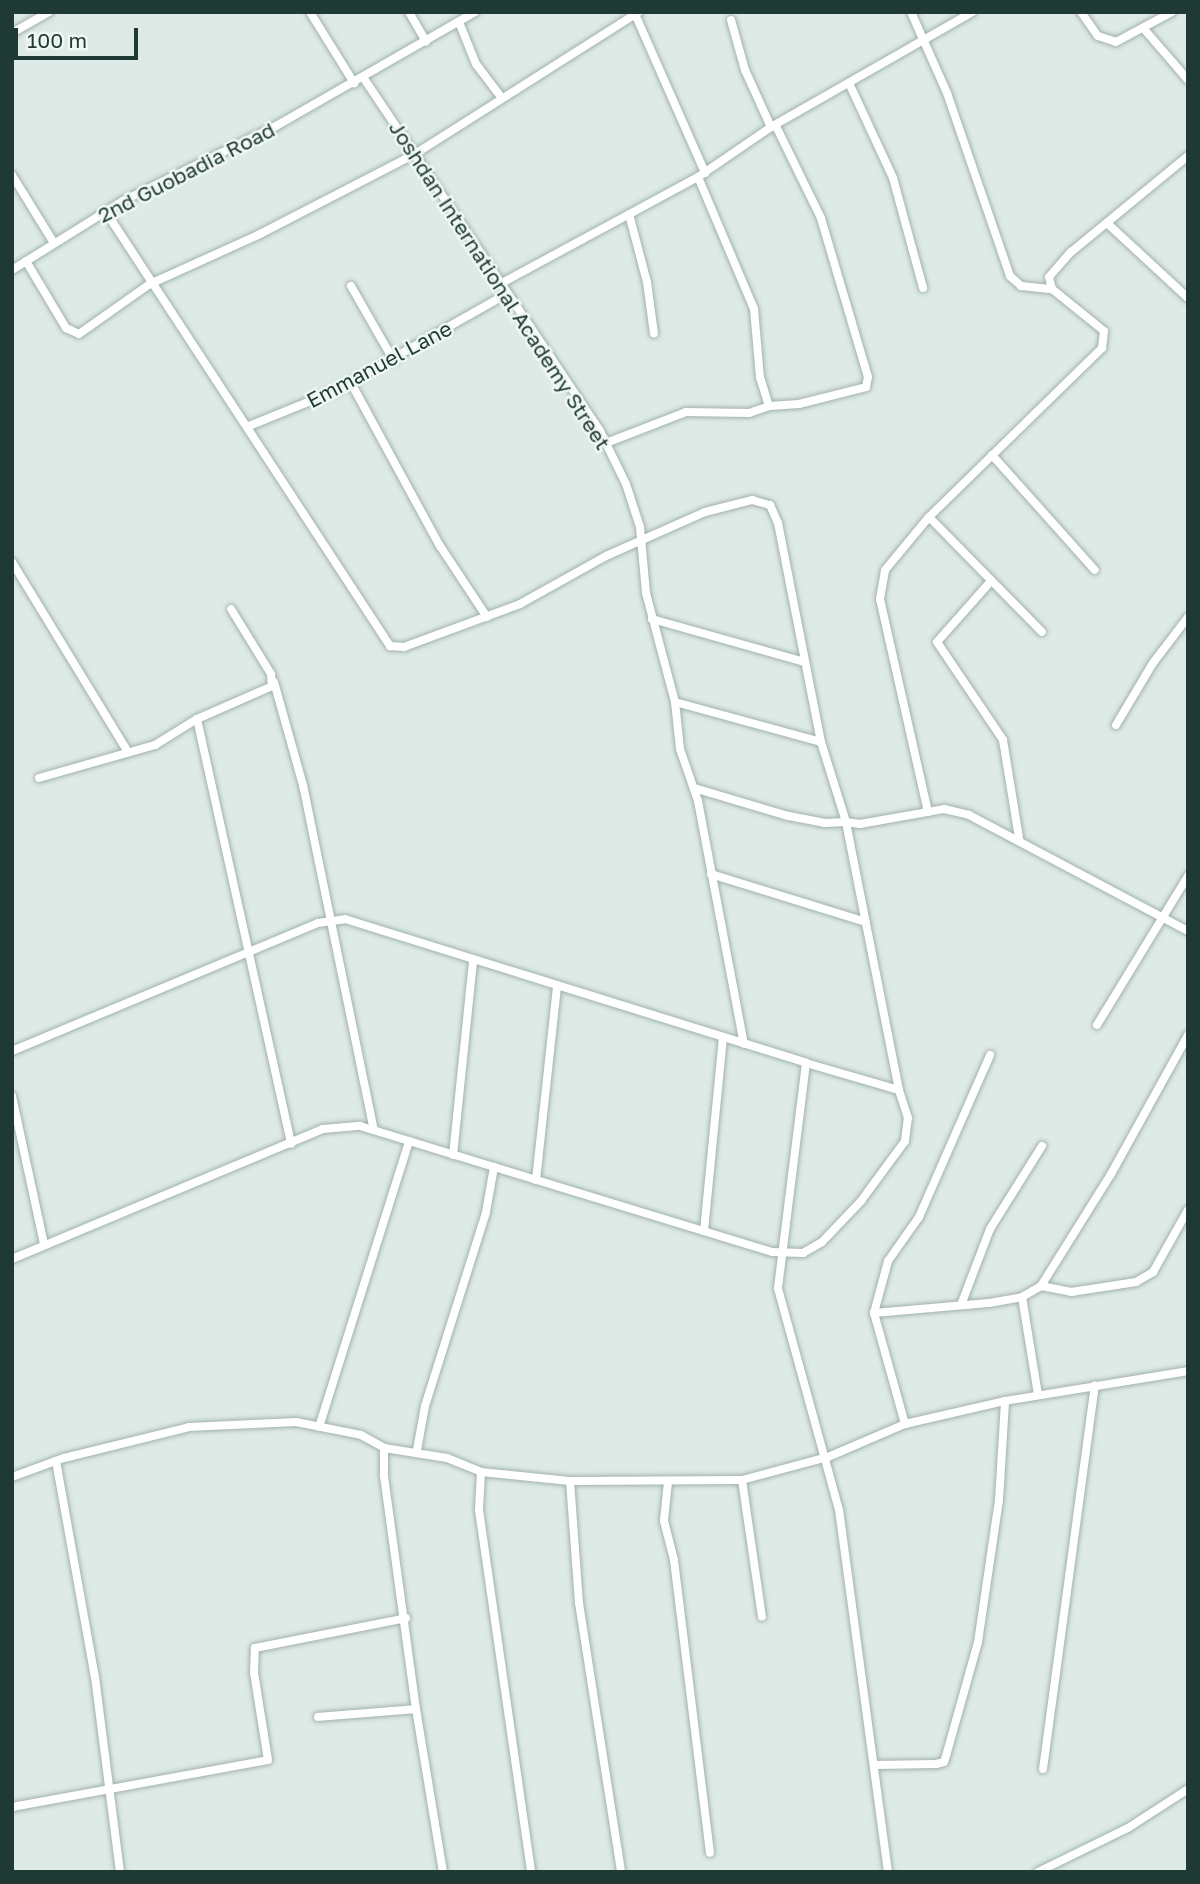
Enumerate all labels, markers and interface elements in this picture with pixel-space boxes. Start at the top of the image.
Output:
scale bar [18,14,142,58]
text: 100 m [27,27,87,53]
street label: 2nd Guobadia Road [93,116,279,228]
street label: Joshdan International Academy Street [384,116,616,454]
street label: Emmanuel Lane [302,315,456,413]

